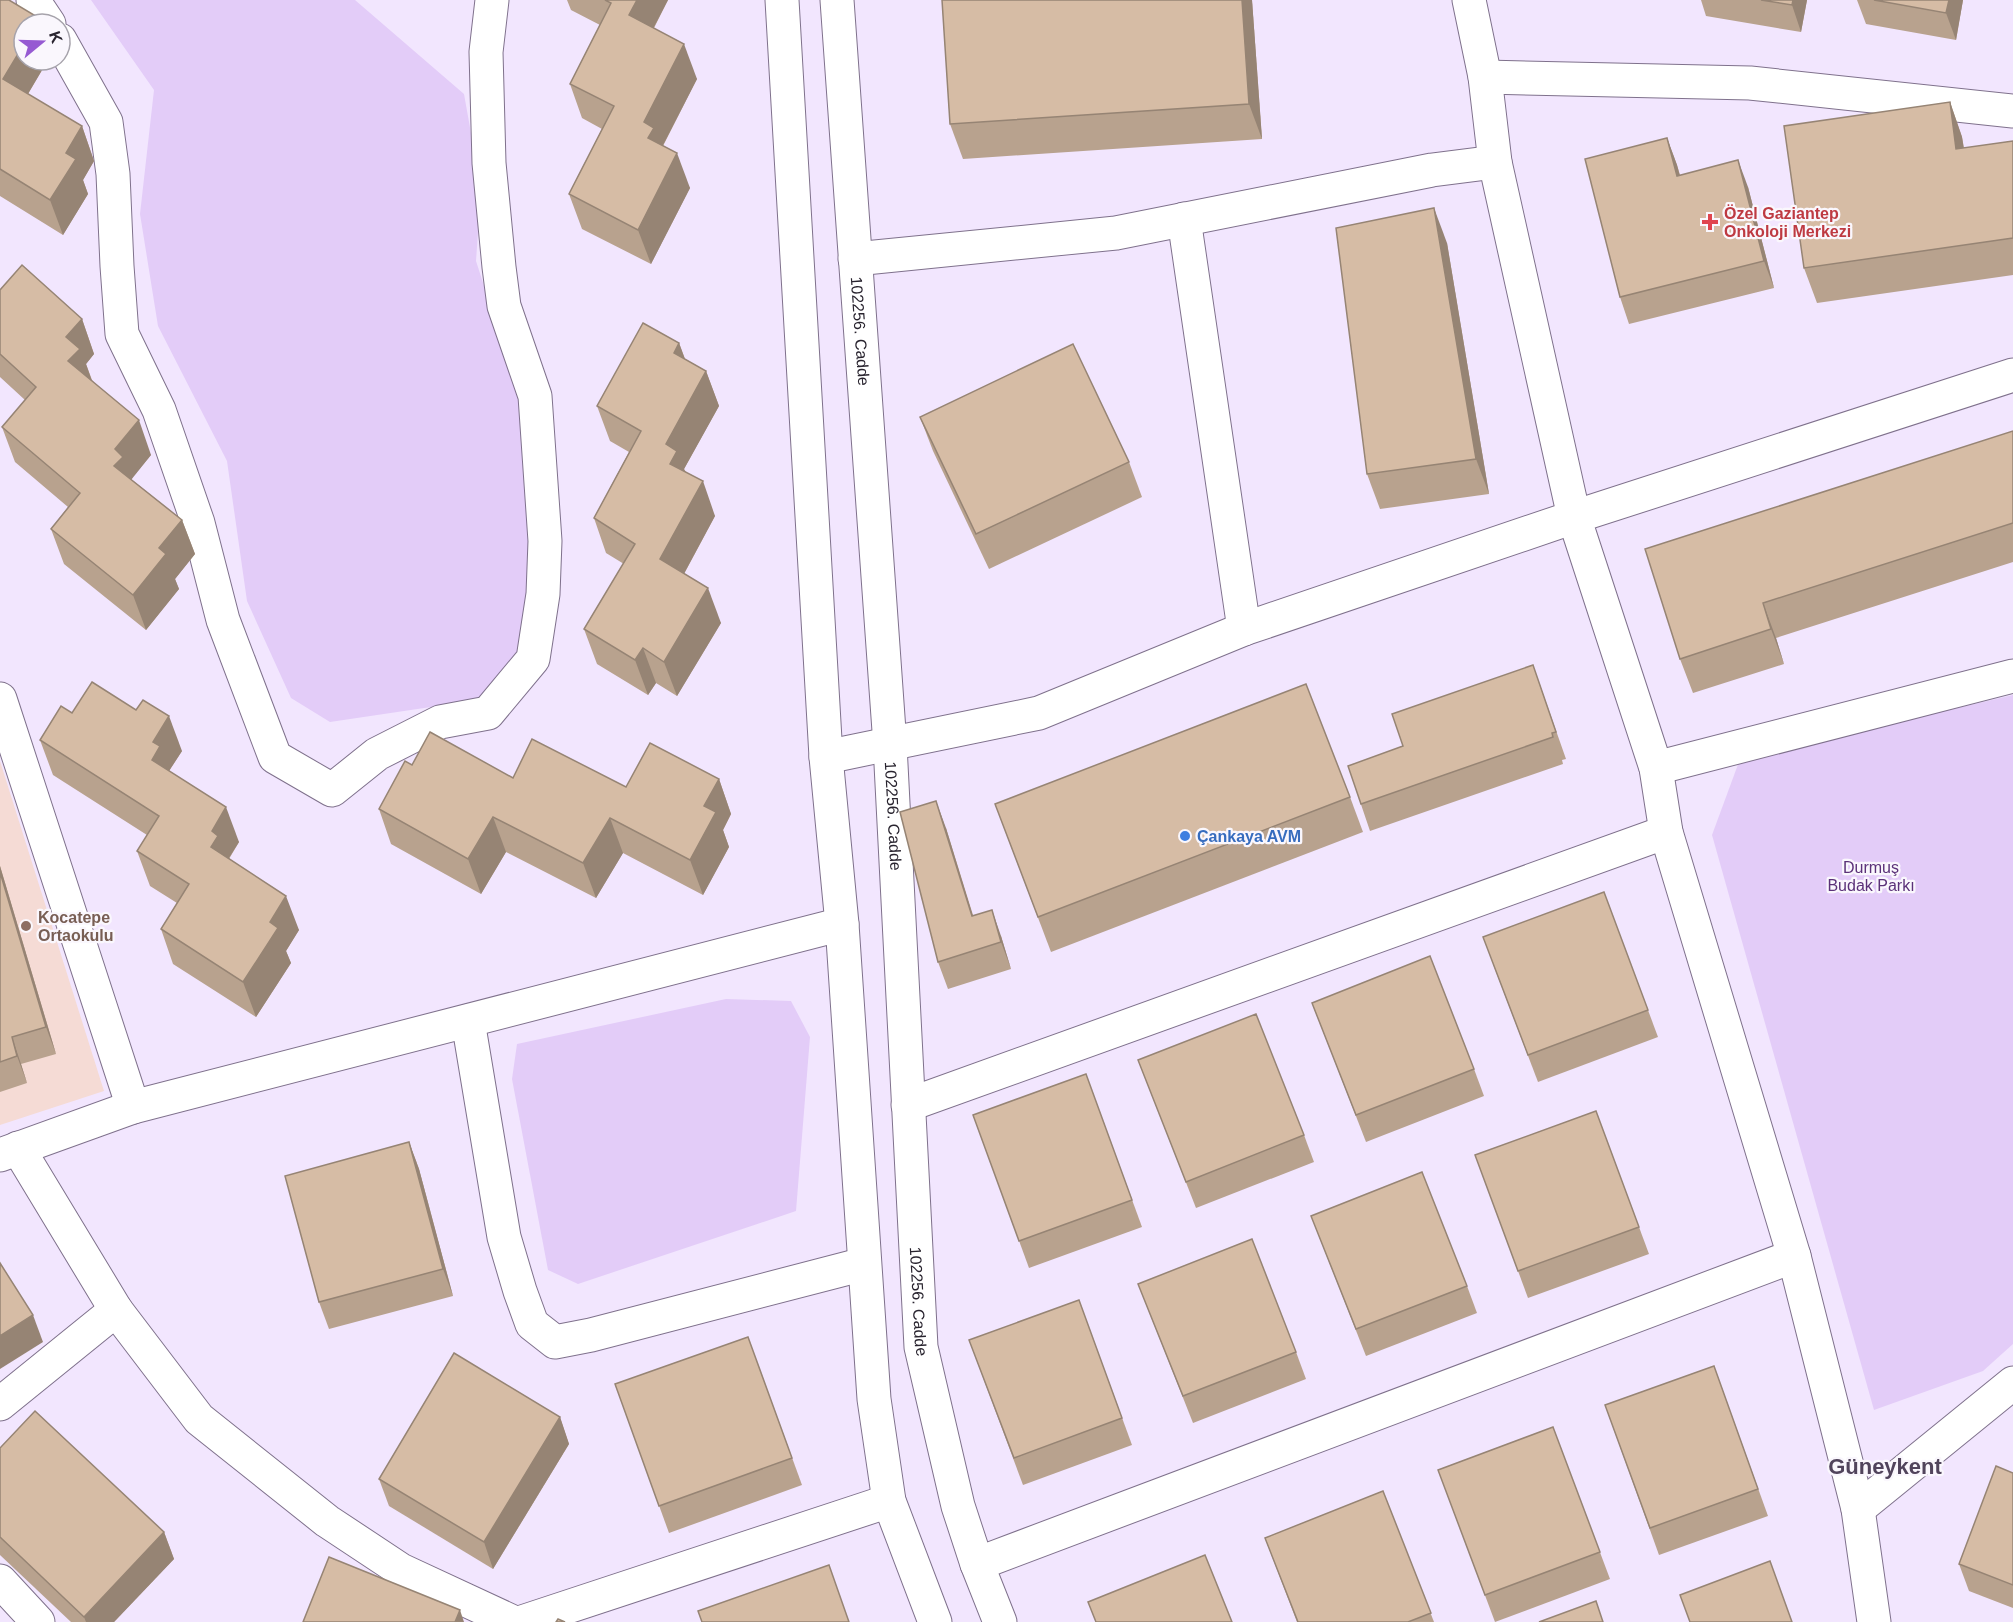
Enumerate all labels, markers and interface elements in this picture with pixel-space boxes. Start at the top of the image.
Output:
north arrow [12,12,72,72]
text: K [46,29,66,46]
place label: Özel Gaziantep Onkoloji Merkezi [1724,204,1851,240]
marker: Özel Gaziantep Onkoloji Merkezi [1701,213,1719,231]
street label: 102256. Cadde [848,276,872,387]
street label: 102256. Cadde [882,761,904,871]
place label: Çankaya AVM [1197,828,1301,845]
marker: Çankaya AVM [1178,829,1192,843]
park label: Durmuş Budak Parkı [1827,859,1915,894]
place label: Kocatepe Ortaokulu [38,909,114,944]
marker: Kocatepe Ortaokulu [19,919,33,933]
street label: 102256. Cadde [907,1246,931,1358]
district label: Güneykent [1828,1454,1943,1479]

